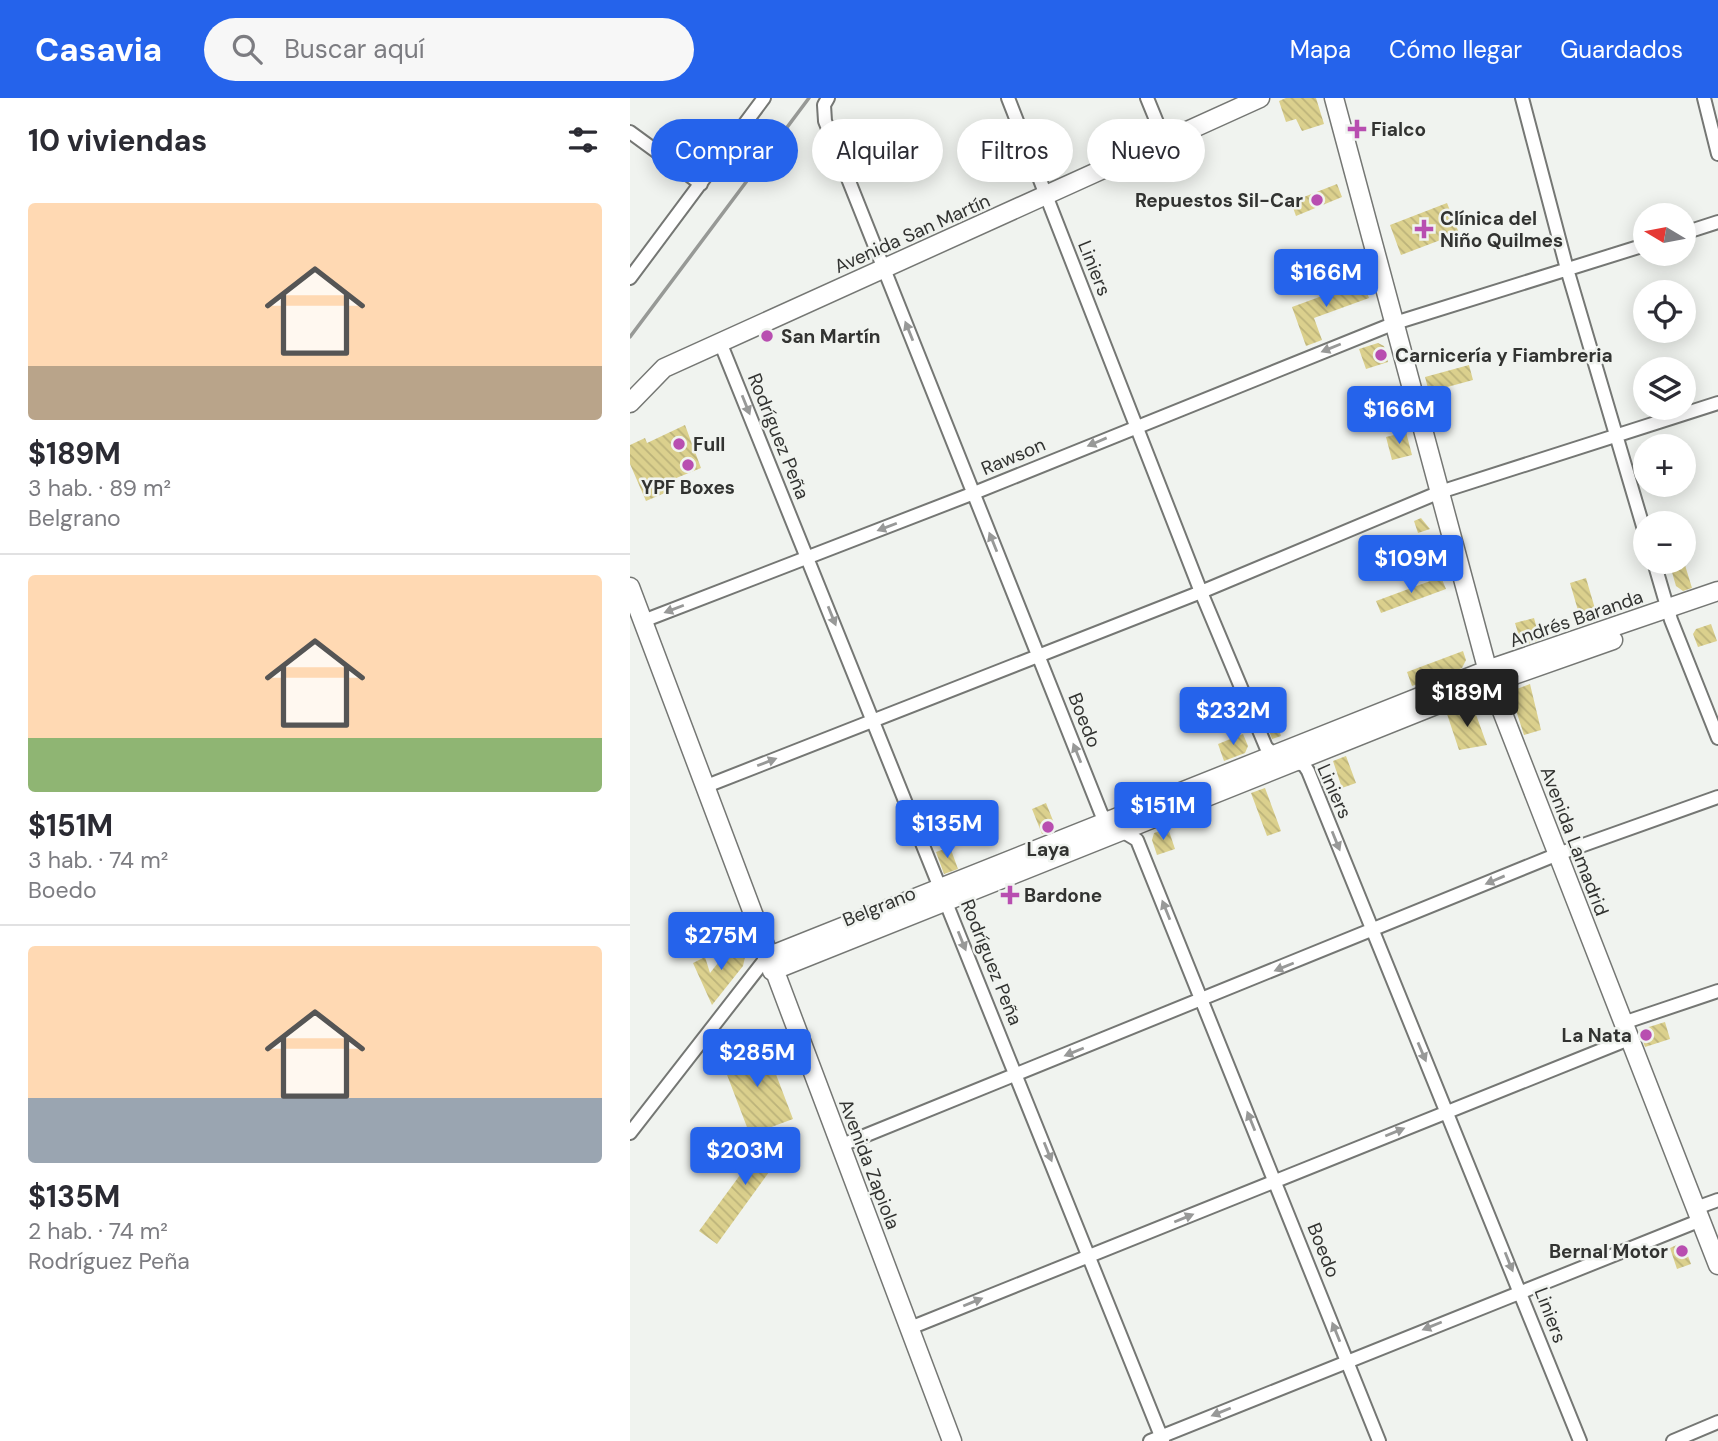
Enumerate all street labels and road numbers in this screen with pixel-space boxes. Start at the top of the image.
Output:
street label: Avenida San Martín [830,188,994,279]
street label: Liniers [1072,237,1117,299]
street label: Rodríguez Peña [742,370,815,503]
street label: Rawson [977,432,1049,481]
street label: Andrés Baranda [1506,584,1646,653]
street label: Boedo [1062,689,1107,751]
street label: Liniers [1311,760,1358,823]
street label: Avenida Lamadrid [1535,763,1614,919]
street label: Belgrano [839,881,919,932]
street label: Rodríguez Peña [955,896,1028,1029]
street label: Avenida Zapiola [833,1095,906,1233]
street label: Boedo [1301,1219,1346,1281]
street label: Liniers [1529,1284,1572,1346]

